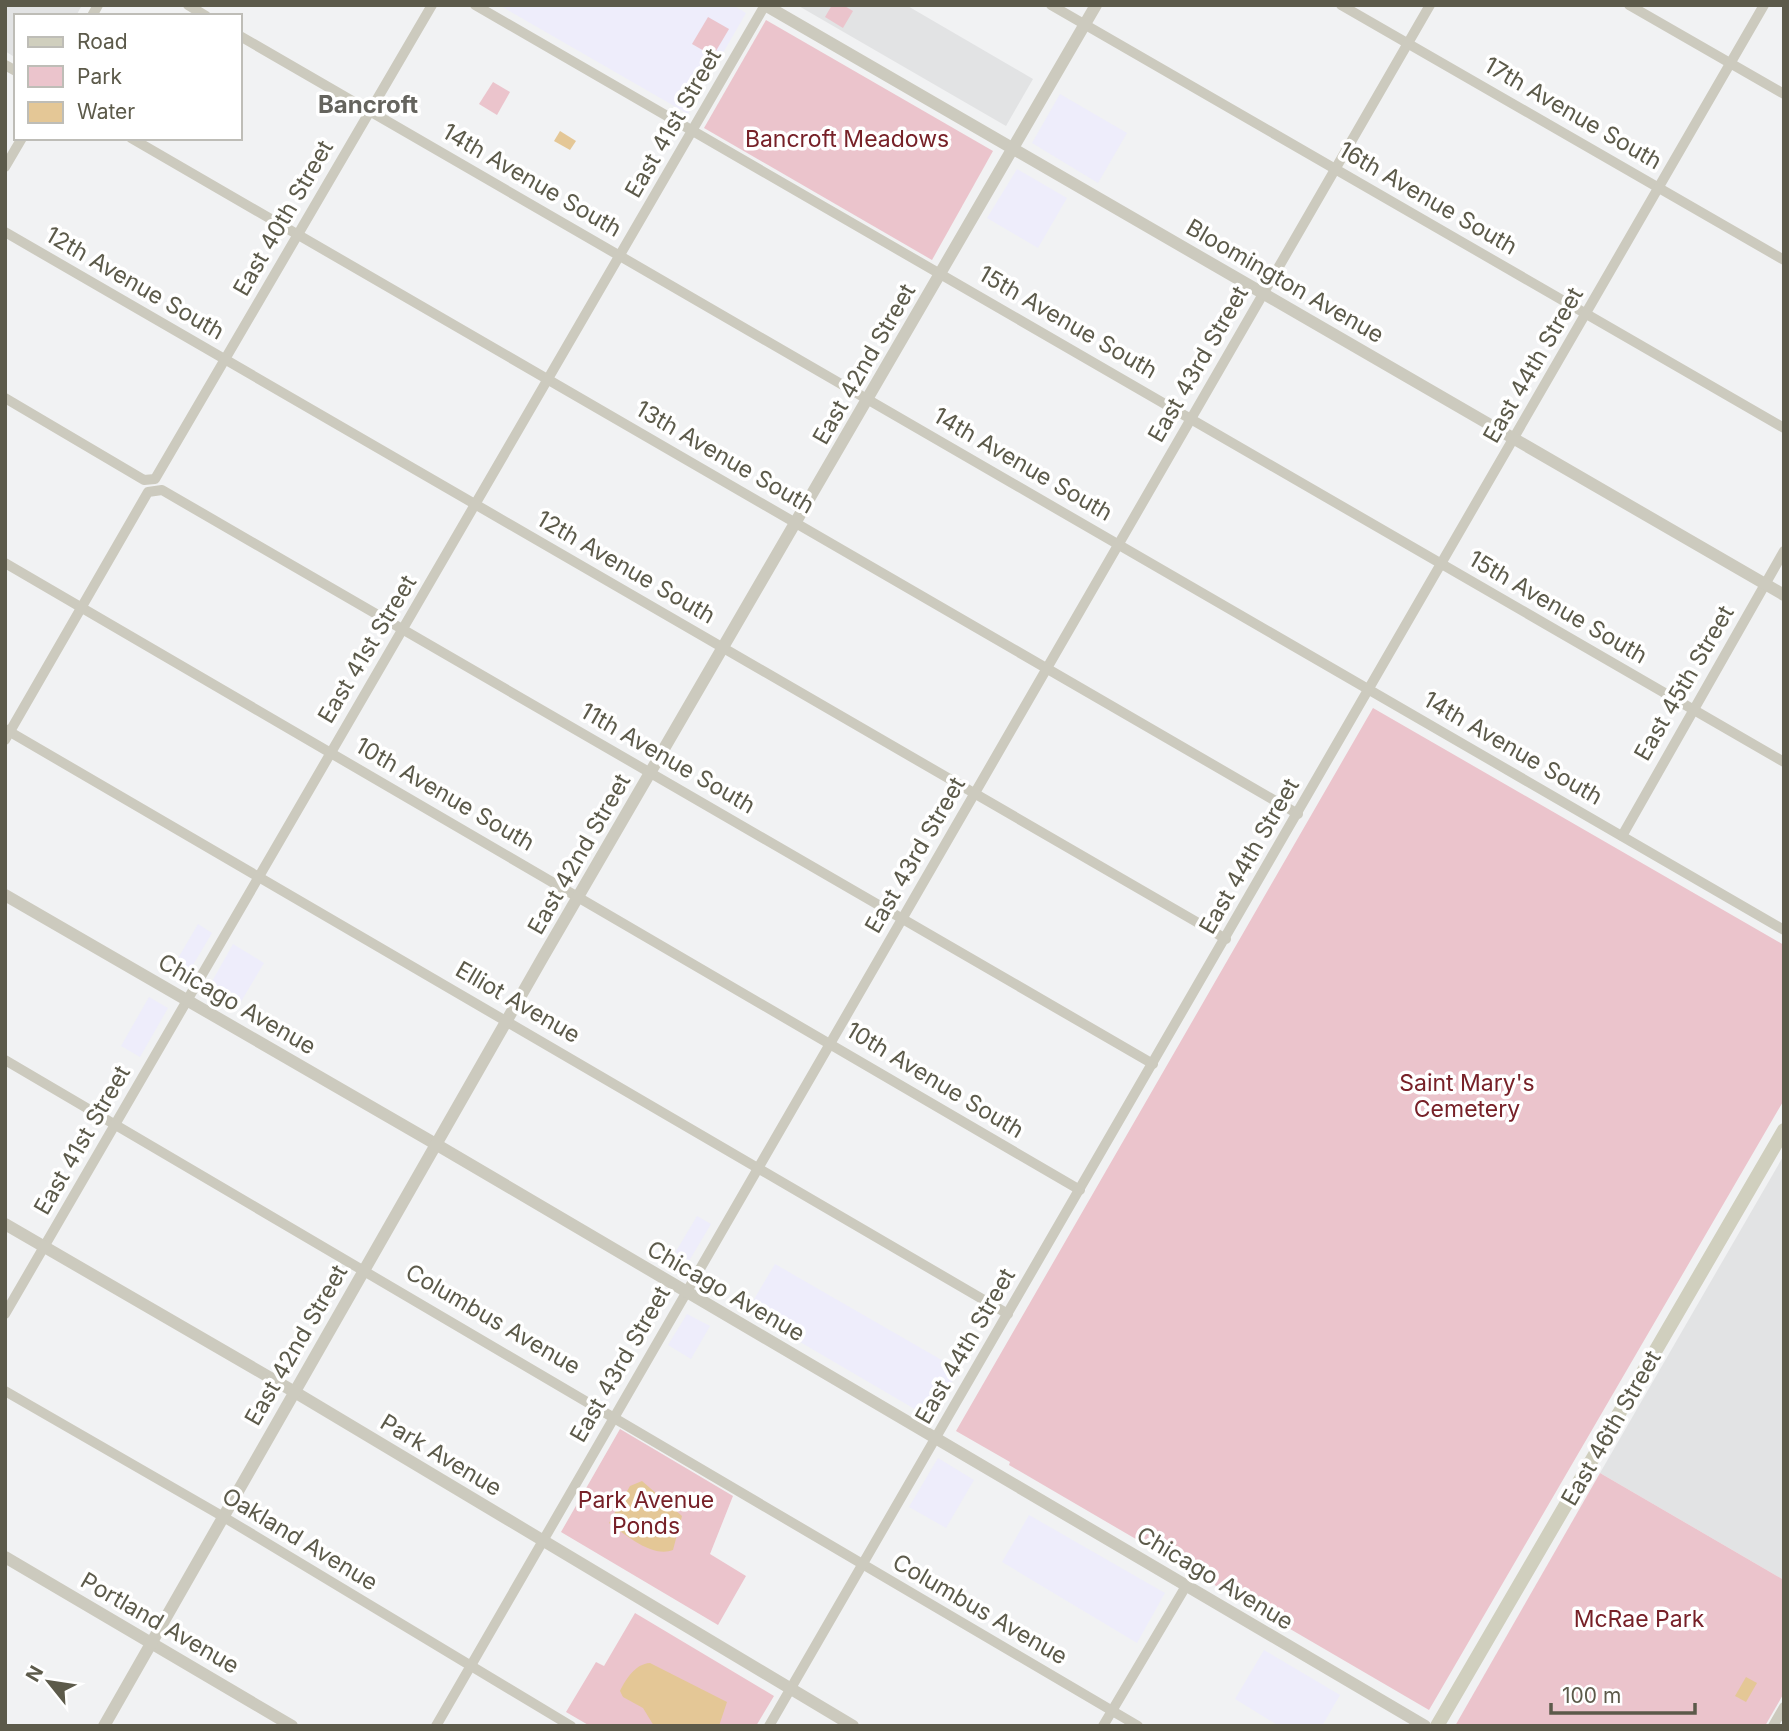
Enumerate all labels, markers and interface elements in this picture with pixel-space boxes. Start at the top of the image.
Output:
legend [14,14,242,140]
text: Road [77,29,128,54]
street label: East 41st Street [619,43,727,203]
street label: 17th Avenue South [1479,51,1667,175]
text: Park [77,64,122,89]
district label: Bancroft [318,90,418,119]
text: Water [77,99,135,124]
street label: 14th Avenue South [437,117,627,243]
park label: Bancroft Meadows [745,125,949,153]
street label: East 40th Street [227,135,339,301]
street label: 16th Avenue South [1334,135,1522,261]
street label: Bloomington Avenue [1181,213,1389,349]
street label: 12th Avenue South [41,220,229,346]
street label: 15th Avenue South [974,260,1162,384]
street label: East 42nd Street [807,278,922,449]
street label: East 43rd Street [1142,281,1254,447]
street label: East 44th Street [1477,282,1589,448]
street label: 13th Avenue South [631,394,819,520]
street label: 14th Avenue South [928,401,1118,527]
street label: 12th Avenue South [532,504,720,630]
street label: 15th Avenue South [1464,545,1652,669]
street label: East 41st Street [312,570,422,728]
street label: East 45th Street [1628,600,1740,765]
street label: 14th Avenue South [1418,685,1608,811]
street label: 11th Avenue South [576,697,760,819]
street label: 10th Avenue South [350,731,540,857]
street label: East 42nd Street [522,768,637,939]
street label: East 43rd Street [859,772,971,938]
street label: East 44th Street [1193,773,1305,939]
street label: Chicago Avenue [153,948,321,1060]
street label: Elliot Avenue [451,955,585,1049]
street label: 10th Avenue South [841,1016,1029,1144]
street label: East 41st Street [28,1060,136,1220]
park label: Saint Mary's Cemetery [1399,1069,1535,1123]
street label: Chicago Avenue [642,1235,810,1347]
street label: Columbus Avenue [401,1258,585,1380]
street label: East 42nd Street [239,1259,354,1430]
street label: East 44th Street [909,1263,1021,1429]
street label: East 43rd Street [564,1281,676,1447]
street label: East 46th Street [1555,1345,1667,1511]
street label: Park Avenue [375,1408,507,1502]
street label: Oakland Avenue [217,1482,383,1596]
park label: Park Avenue Ponds [578,1486,714,1540]
street label: Chicago Avenue [1132,1520,1298,1636]
street label: Columbus Avenue [888,1548,1072,1670]
street label: Portland Avenue [76,1566,244,1680]
park label: McRae Park [1574,1605,1705,1633]
north arrow [14,1647,84,1717]
text: N [21,1662,48,1686]
scale bar [1551,1672,1694,1716]
text: 100 m [1562,1683,1621,1708]

